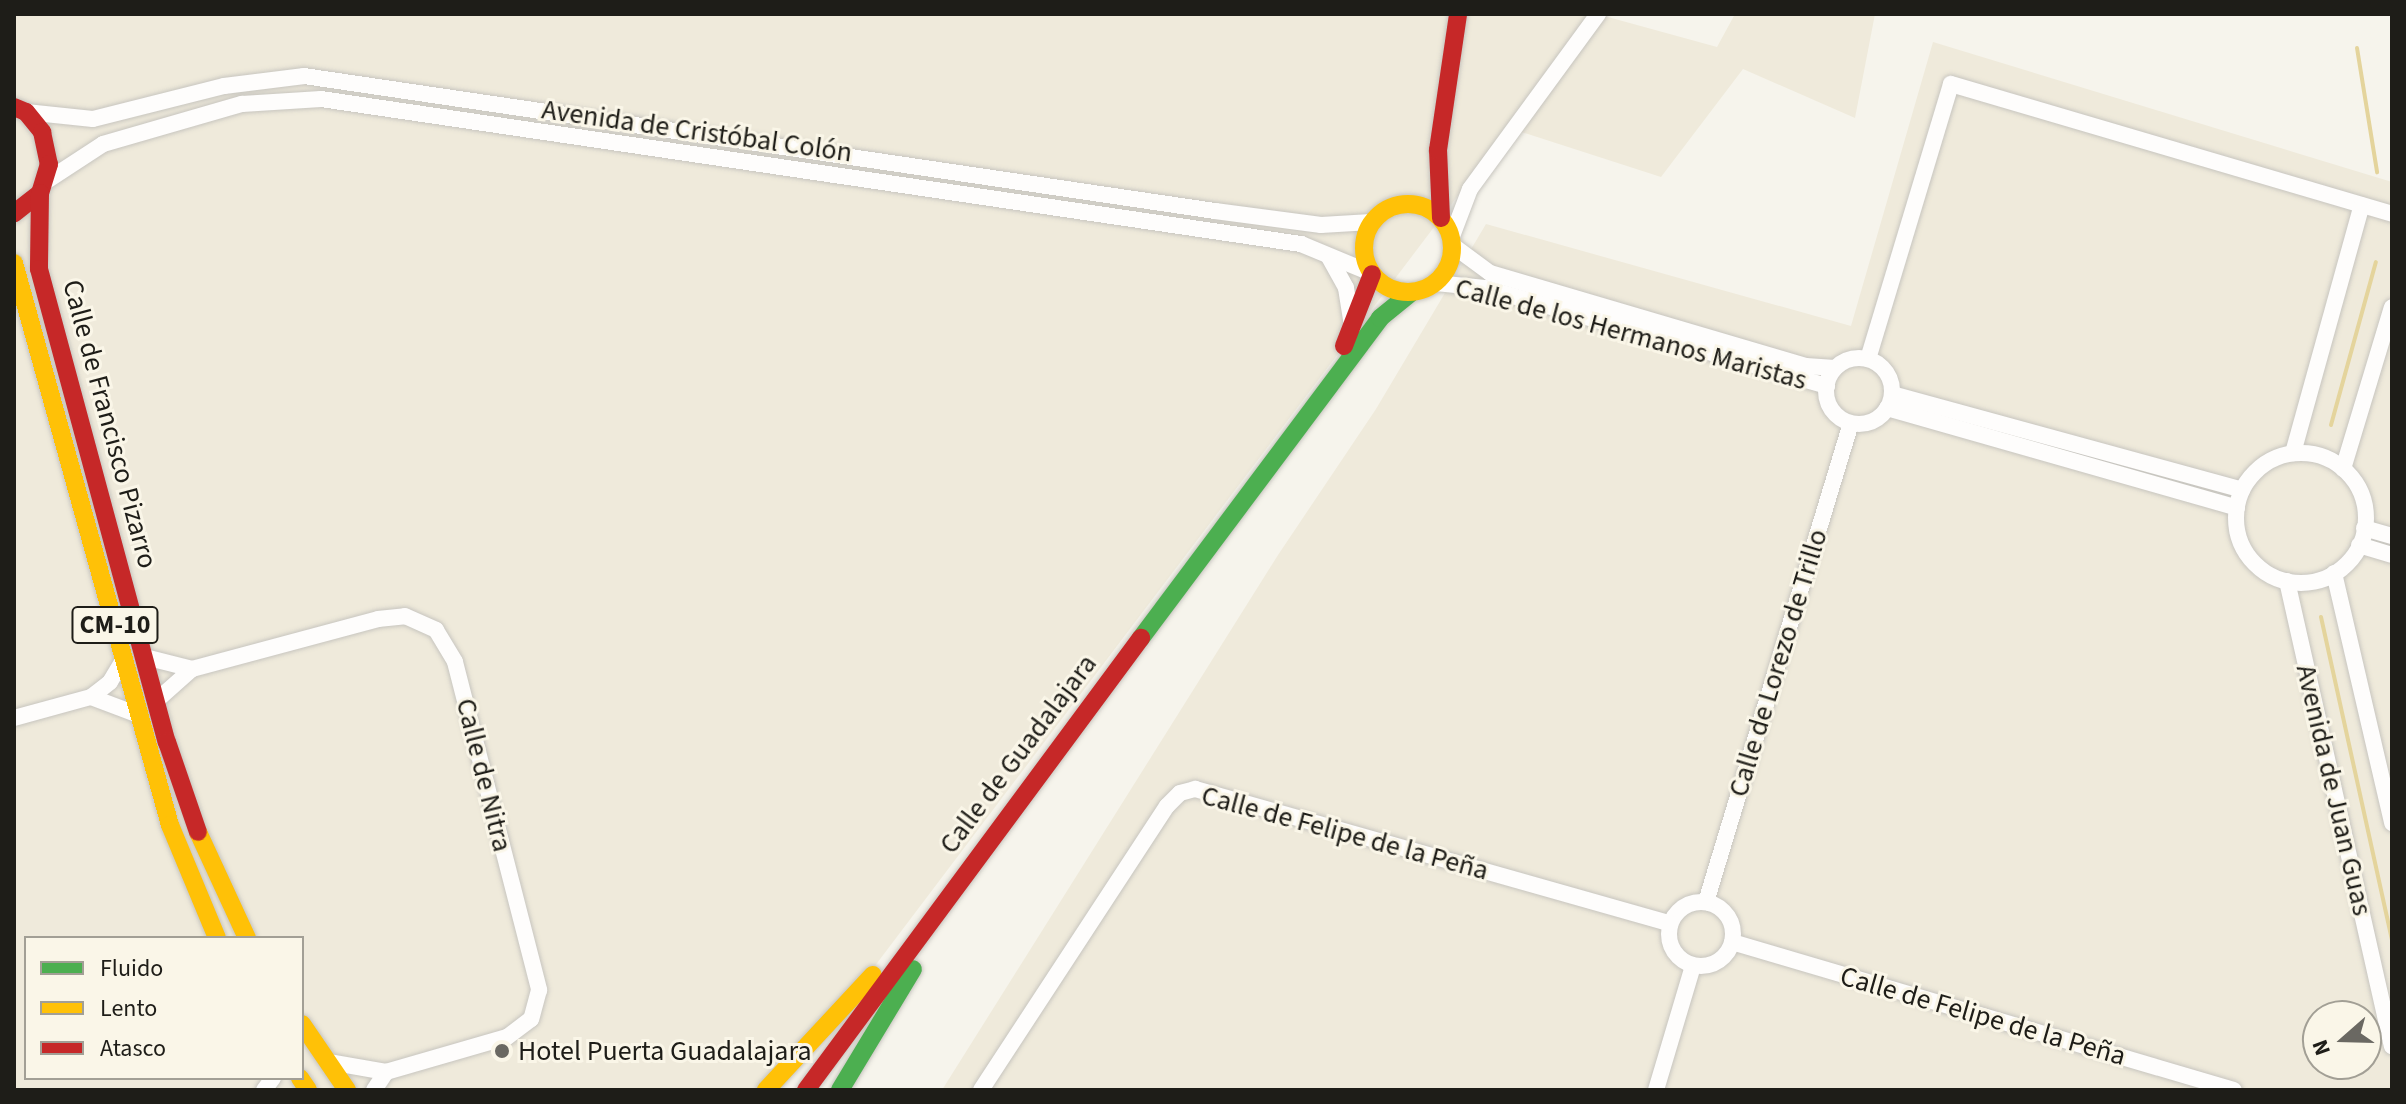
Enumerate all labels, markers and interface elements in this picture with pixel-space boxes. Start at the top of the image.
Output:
street label: Avenida de Cristóbal Colón [540,93,854,169]
street label: Calle de los Hermanos Maristas [1452,271,1810,397]
street label: Calle de Francisco Pizarro [55,276,165,572]
street label: Calle de Lorezo de Trillo [1721,525,1835,801]
road number: CM-10 [71,603,159,647]
street label: Calle de Guadalajara [932,648,1104,860]
street label: Avenida de Juan Guas [2289,661,2379,919]
street label: Calle de Nitra [449,695,519,855]
street label: Calle de Felipe de la Peña [1198,779,1492,887]
legend [24,936,304,1080]
text: Fluido [100,951,163,986]
street label: Calle de Felipe de la Peña [1836,959,2130,1073]
text: Lento [100,991,157,1026]
north arrow [2302,1000,2382,1080]
text: Atasco [100,1031,166,1066]
place label: Hotel Puerta Guadalajara [518,1034,812,1068]
text: N [2304,1035,2339,1060]
marker: Hotel Puerta Guadalajara [493,1042,511,1060]

